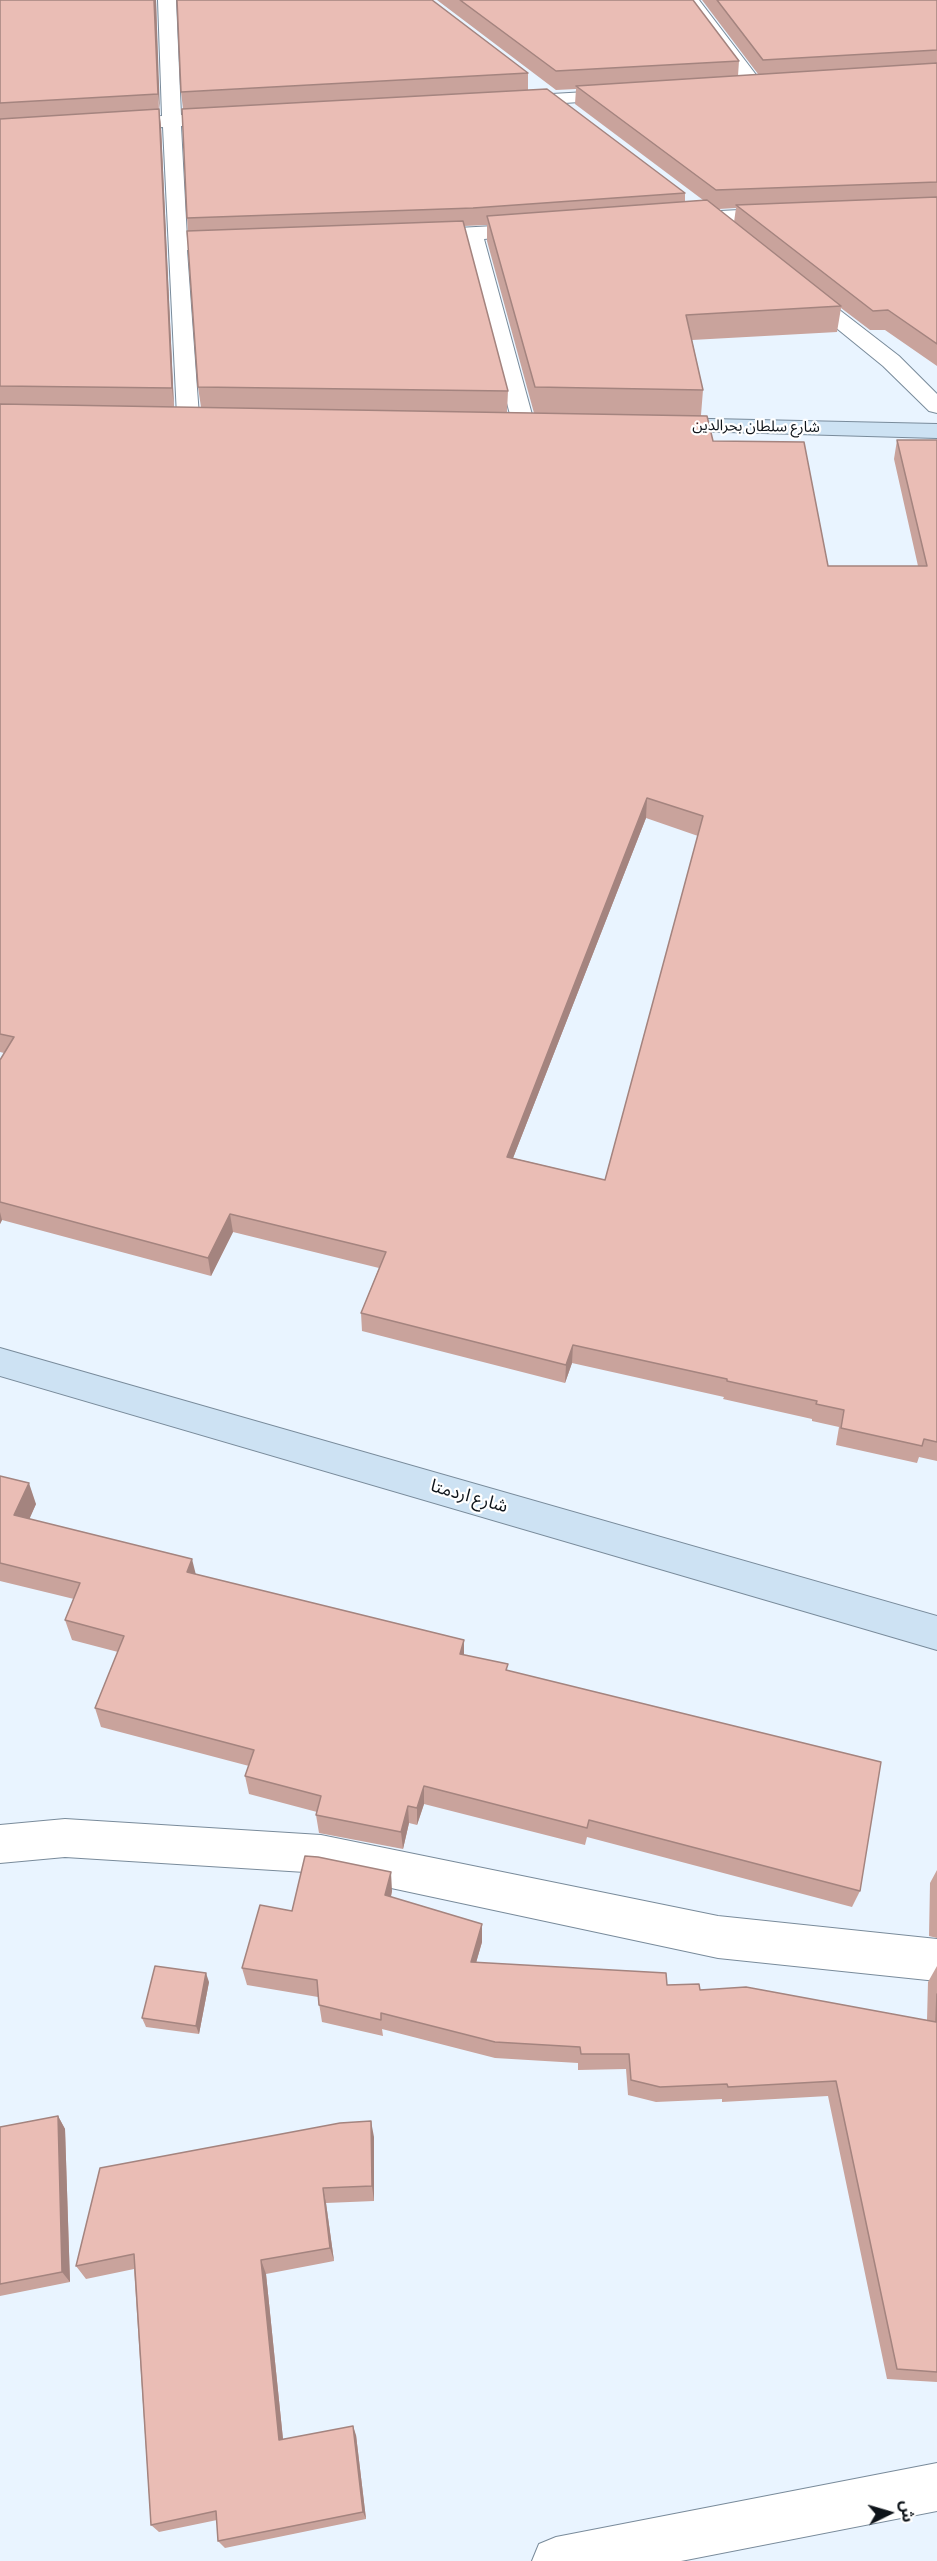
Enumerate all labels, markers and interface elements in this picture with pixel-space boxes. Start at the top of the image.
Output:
street label: شارع سلطان بحرالدين [692,417,820,437]
street label: شارع اردمتا [428,1476,510,1518]
north arrow [859,2483,919,2543]
text: ش [896,2500,918,2523]

